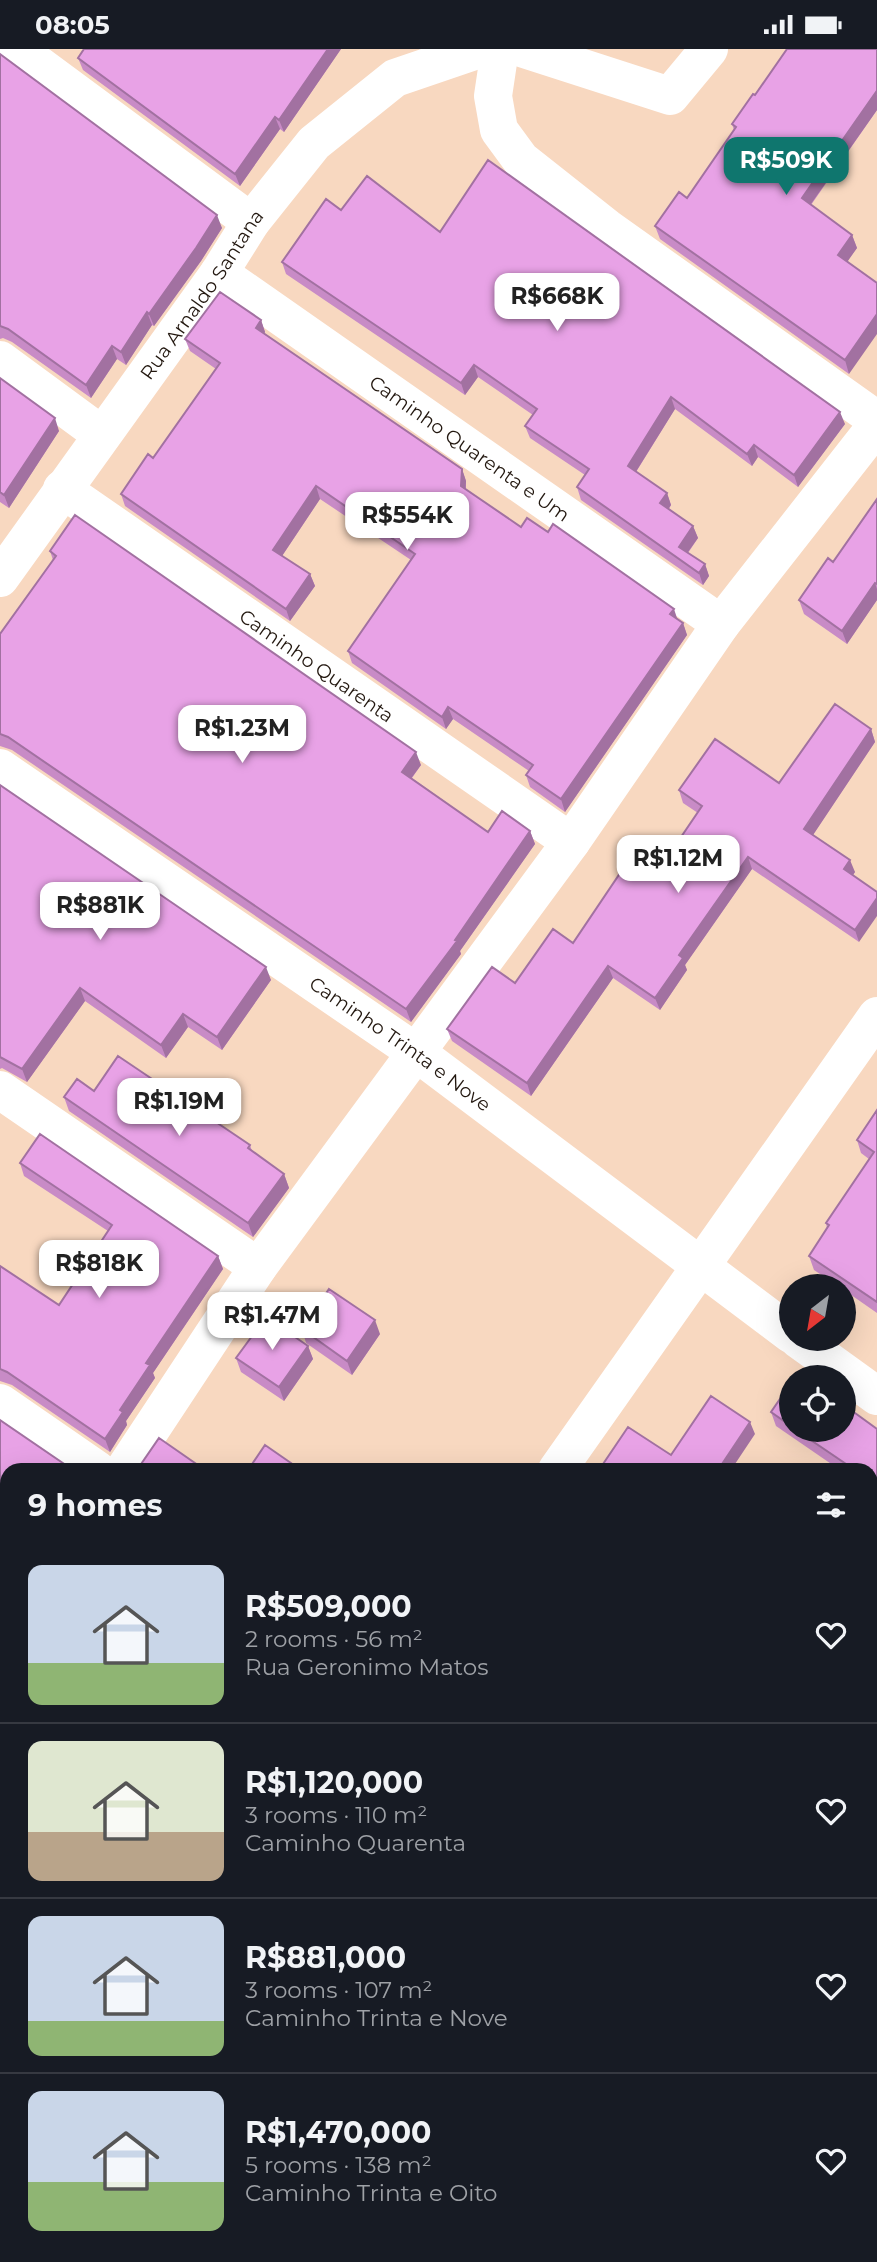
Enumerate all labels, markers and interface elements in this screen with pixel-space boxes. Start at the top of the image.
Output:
text: 08:05 [35,9,110,41]
pin: R$509K [729,137,843,197]
text: R$509K [740,146,832,174]
street label: Rua Arnaldo Santana [135,205,268,384]
pin: R$668K [500,273,614,333]
text: R$668K [510,282,604,310]
street label: Caminho Quarenta e Um [365,371,574,527]
pin: R$554K [350,493,464,552]
text: R$554K [361,501,453,529]
street label: Caminho Quarenta [235,605,398,728]
pin: R$1.23M [177,705,307,765]
text: R$1.23M [194,714,290,742]
pin: R$1.12M [613,835,743,895]
text: R$1.12M [633,844,723,872]
pin: R$881K [43,883,157,942]
text: R$881K [56,891,144,919]
street label: Caminho Trinta e Nove [305,972,495,1116]
pin: R$1.19M [114,1079,244,1138]
text: R$1.19M [133,1087,225,1115]
pin: R$818K [42,1241,156,1300]
text: R$818K [55,1249,143,1277]
north arrow [779,1274,856,1351]
map controls [779,1274,856,1442]
pin: R$1.47M [207,1293,337,1352]
text: R$1.47M [223,1301,321,1329]
button: locate [779,1365,856,1442]
icon: filters [812,1486,850,1524]
text: 9 homes [28,1487,163,1524]
text: R$509,000 [245,1588,412,1625]
icon: home [84,1593,168,1677]
icon: heart [812,1616,850,1654]
text: 2 rooms · 56 m² [245,1625,423,1653]
text: Rua Geronimo Matos [245,1653,488,1681]
text: R$1,120,000 [245,1764,423,1801]
icon: home [84,1769,168,1853]
icon: heart [812,1792,850,1830]
text: 3 rooms · 110 m² [245,1801,427,1829]
text: Caminho Quarenta [245,1829,466,1857]
text: R$881,000 [245,1939,406,1976]
icon: home [84,1944,168,2028]
icon: heart [812,1967,850,2005]
text: 3 rooms · 107 m² [245,1976,432,2004]
text: Caminho Trinta e Nove [245,2004,508,2032]
text: R$1,470,000 [245,2114,431,2151]
icon: home [84,2119,168,2203]
icon: heart [812,2142,850,2180]
text: 5 rooms · 138 m² [245,2151,432,2179]
text: Caminho Trinta e Oito [245,2179,498,2207]

